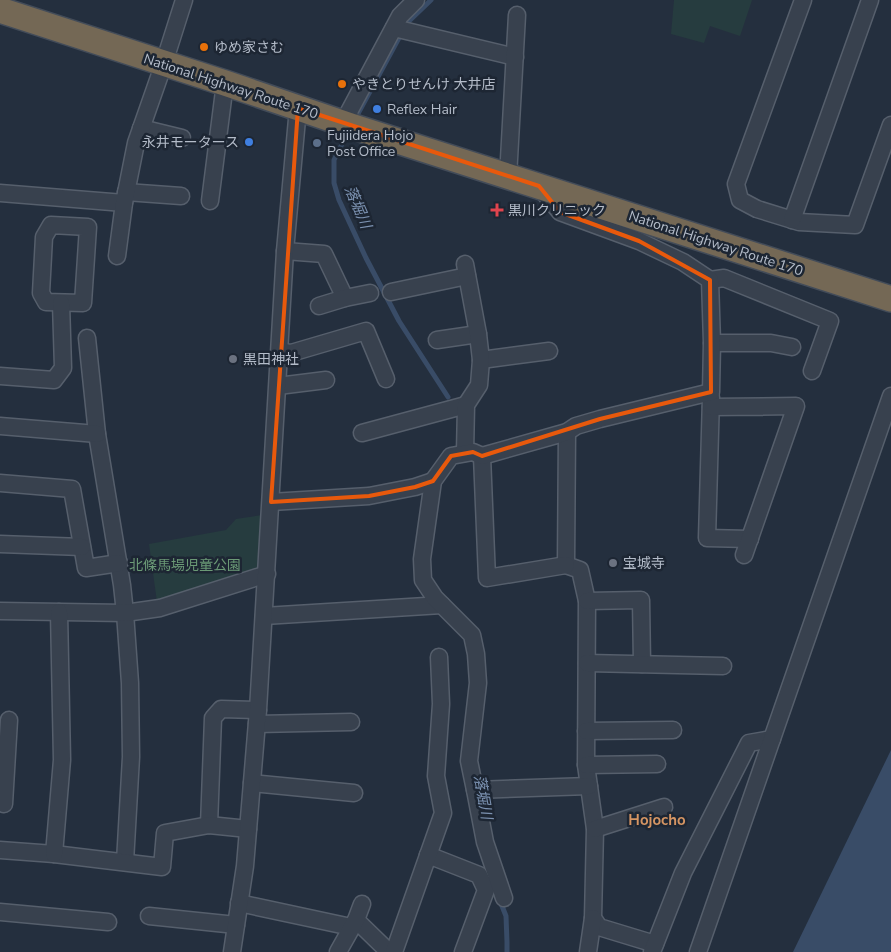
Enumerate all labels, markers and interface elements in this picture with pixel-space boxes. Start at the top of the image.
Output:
place label: ゆめ家さむ [214,38,284,57]
marker: ゆめ家さむ [198,41,210,53]
street label: National Highway Route 170 [141,49,321,124]
place label: やきとりせんけ 大井店 [352,75,496,94]
marker: やきとりせんけ 大井店 [336,78,348,90]
place label: Reflex Hair [387,100,457,119]
marker: Reflex Hair [371,103,383,115]
place label: Fujiidera Hojo Post Office [327,126,413,161]
place label: 永井モータース [142,133,239,152]
marker: 永井モータース [243,136,255,148]
marker: Fujiidera Hojo Post Office [311,137,323,149]
water label: 落堀川 [340,182,377,233]
place label: 黒川クリニック [508,201,606,220]
marker: 黒川クリニック [490,203,504,217]
street label: National Highway Route 170 [626,206,806,281]
place label: 黒田神社 [243,350,299,369]
marker: 黒田神社 [227,353,239,365]
place label: 宝城寺 [623,554,665,573]
park label: 北條馬場児童公園 [129,556,241,575]
marker: 宝城寺 [607,557,619,569]
water label: 落堀川 [469,773,497,823]
district label: Hojocho [628,810,686,830]

